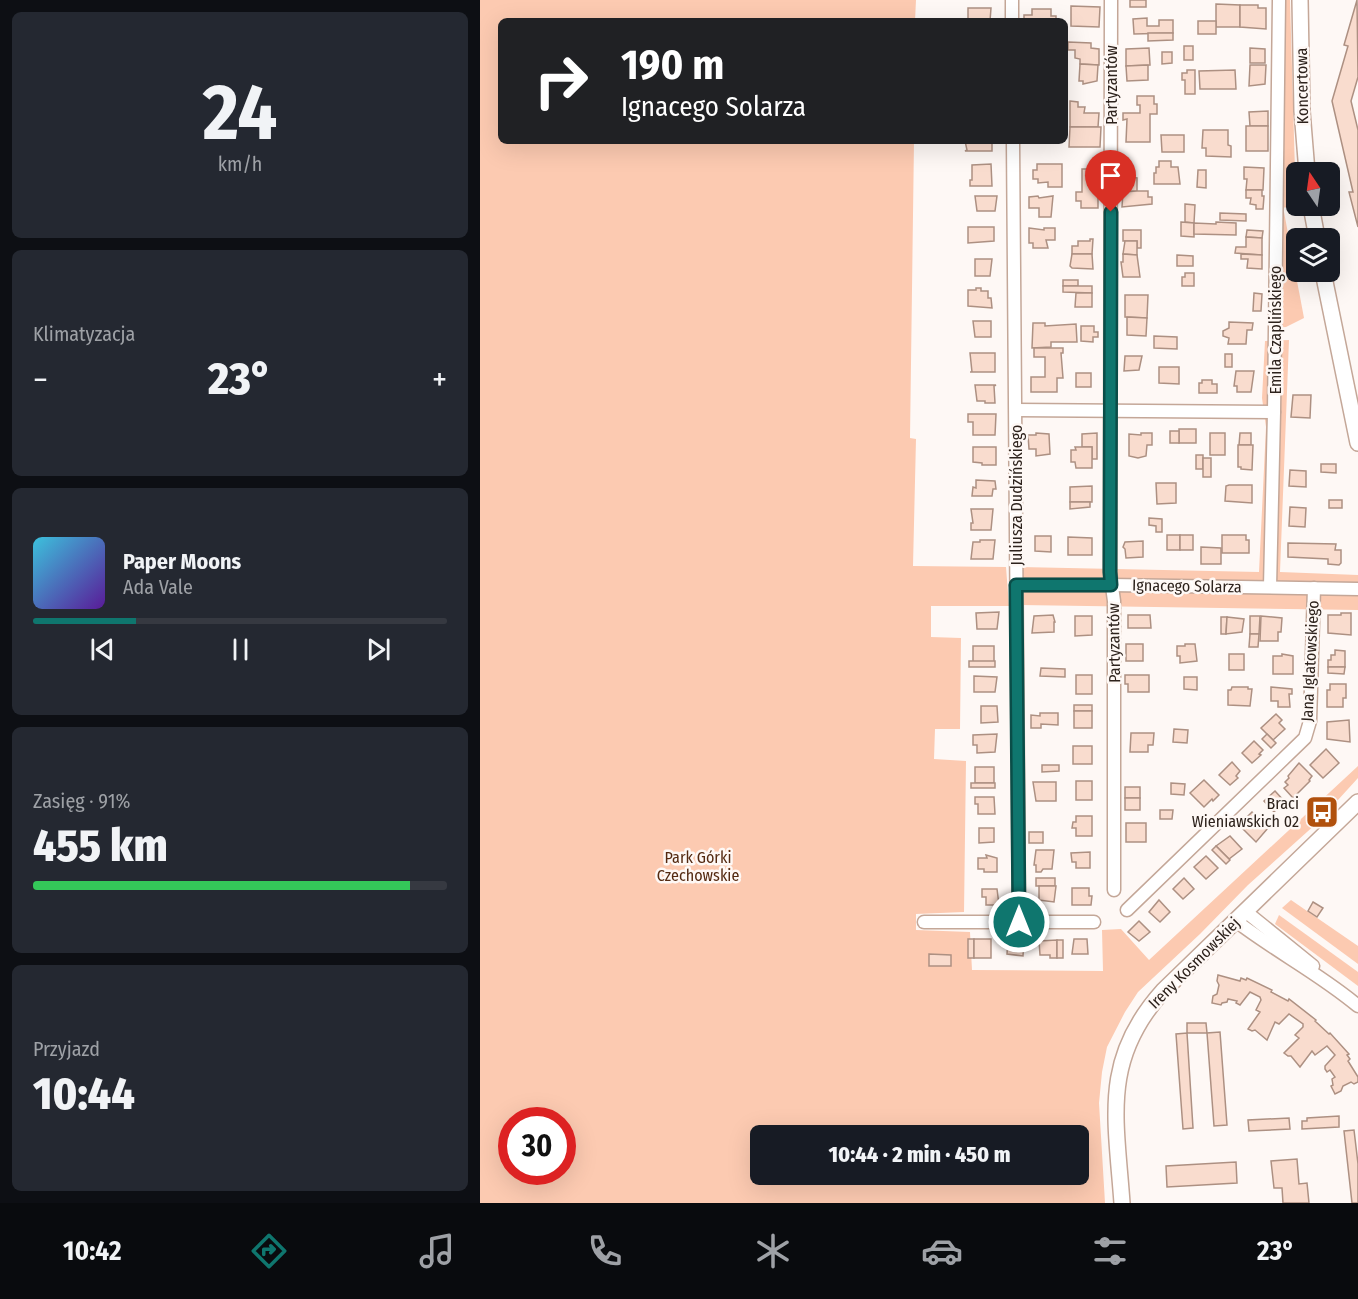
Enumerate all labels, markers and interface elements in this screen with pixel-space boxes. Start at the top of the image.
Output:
text: 190 m [621,40,724,90]
icon: right [522,42,600,120]
street label: Partyzantów [1102,45,1121,125]
street label: Koncertowa [1292,47,1312,124]
text: 24 [203,66,277,160]
text: Ignacego Solarza [621,91,806,123]
pin [1085,150,1136,212]
text: km/h [218,152,262,176]
icon: arrive [1094,159,1127,192]
north arrow [1286,162,1340,216]
map controls [1286,162,1340,282]
button: layers [1286,228,1340,282]
street label: Emila Czaplińskiego [1266,266,1285,394]
text: Klimatyzacja [33,322,135,346]
text: 23° [208,352,272,406]
text: − [33,360,48,400]
text: + [432,360,447,400]
street label: Juliusza Dudzińskiego [1007,425,1026,565]
text: Paper Moons [123,548,241,575]
text: Ada Vale [123,575,193,599]
street label: Ignacego Solarza [1132,576,1242,596]
street label: Jana Iglatowskiego [1297,600,1323,722]
street label: Partyzantów [1104,603,1124,683]
icon: previous [86,633,119,666]
icon: pause [224,633,257,666]
icon: next [362,633,395,666]
text: Zasięg · 91% [33,789,130,813]
place label: Braci Wieniawskich 02 [1192,794,1299,831]
bus stop icon: Braci Wieniawskich 02 [1304,794,1340,830]
text: 455 km [33,819,168,873]
park label: Park Górki Czechowskie [657,848,739,885]
position arrow [987,890,1051,954]
street label: Ireny Kosmowskiej [1144,913,1244,1013]
text: Przyjazd [33,1037,100,1061]
text: 10:44 [33,1067,135,1121]
speed limit sign: 30 [498,1107,576,1185]
text: 10:44 · 2 min · 450 m [829,1141,1010,1168]
icon: directions [248,1230,290,1272]
icon: music [416,1230,458,1272]
icon: phone [584,1230,626,1272]
icon: climate [752,1230,794,1272]
icon: car [921,1230,963,1272]
icon: filters [1089,1230,1131,1272]
text: 10:42 [63,1235,121,1267]
text: 23° [1257,1235,1295,1267]

